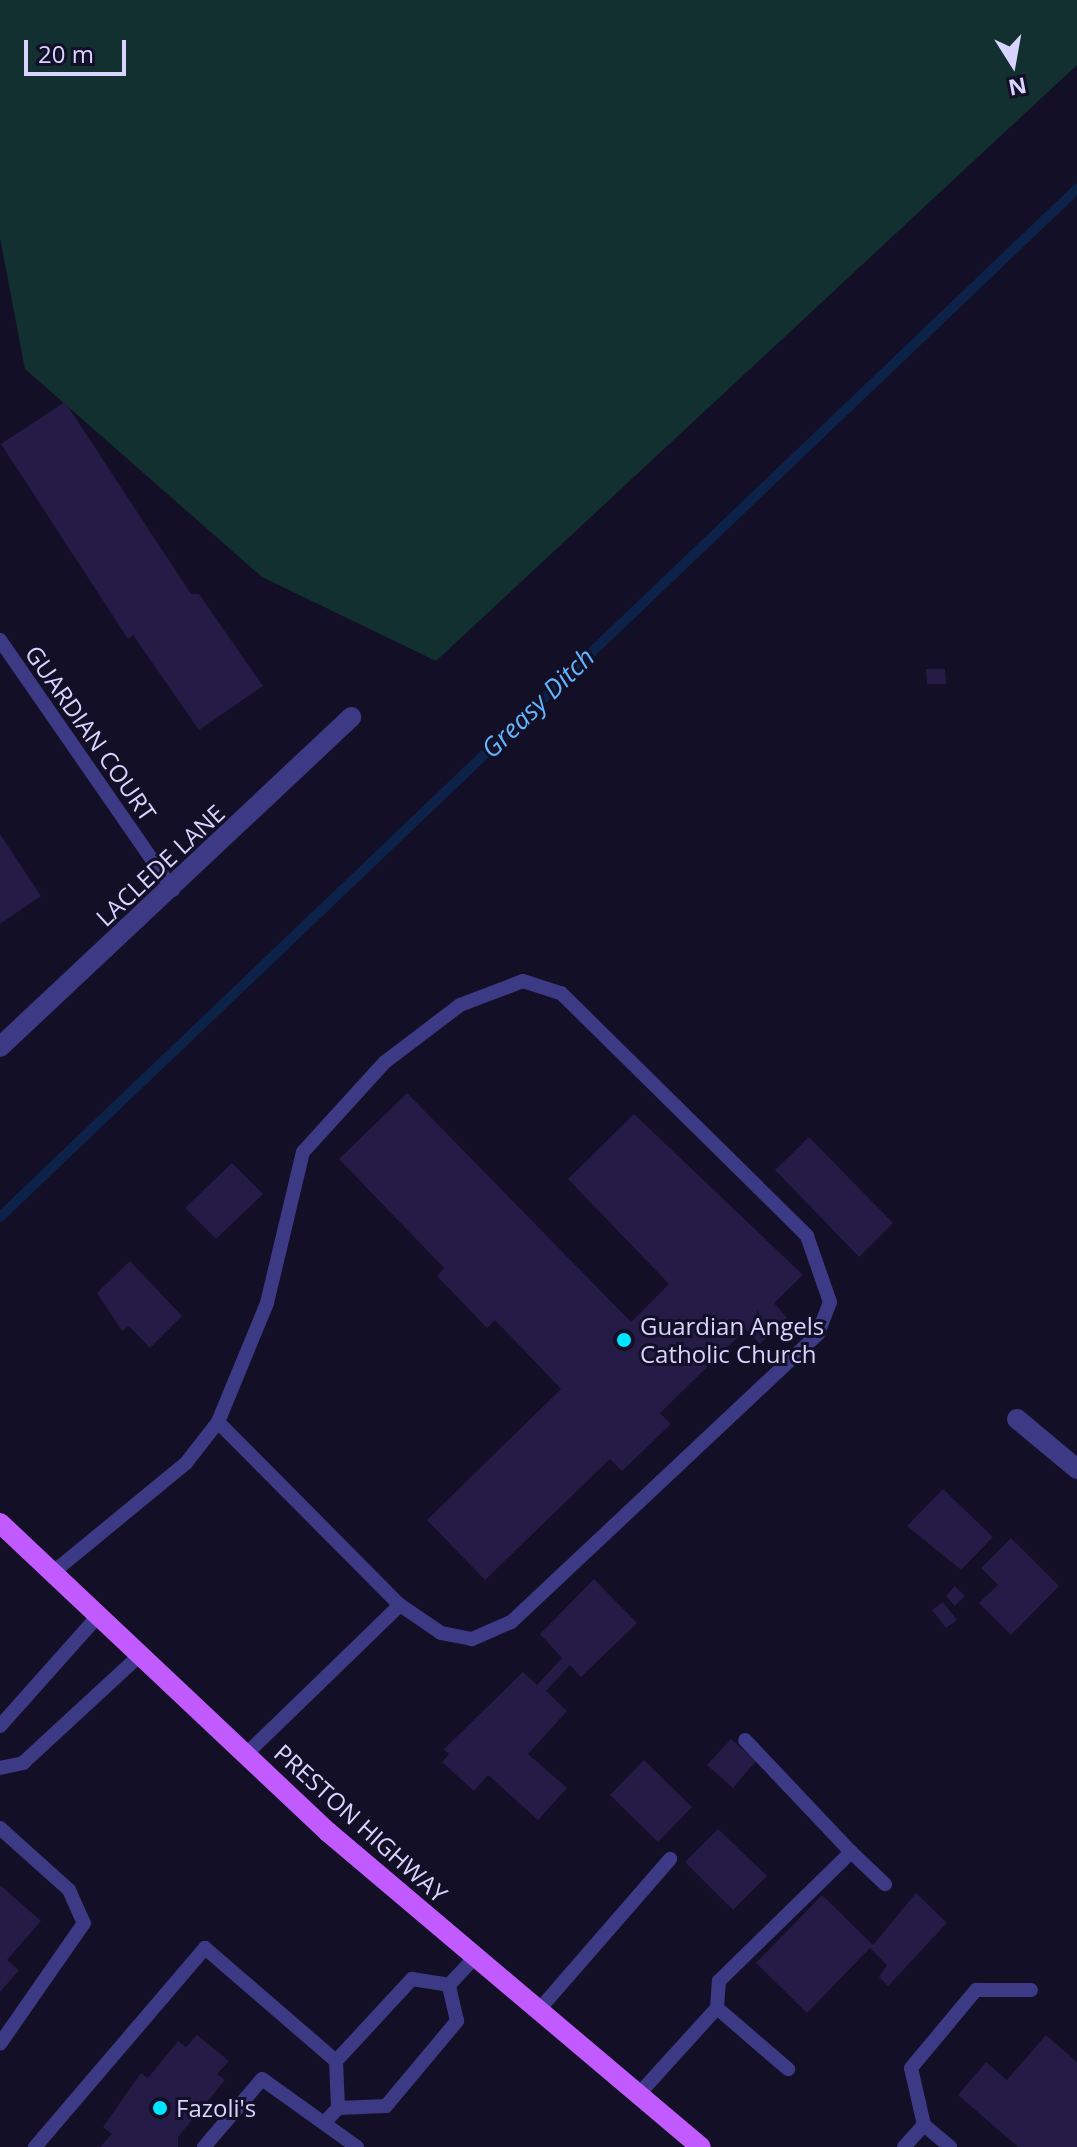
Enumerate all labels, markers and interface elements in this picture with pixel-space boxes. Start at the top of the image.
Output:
scale bar [28,24,130,74]
north arrow [973,24,1053,104]
text: 20 m [38,37,94,70]
text: N [1006,71,1029,104]
street label: GUARDIAN COURT [20,640,162,826]
water label: Greasy Ditch [475,641,601,765]
street label: LACLEDE LANE [90,798,230,932]
place label: Guardian Angels Catholic Church [640,1312,824,1368]
marker: Guardian Angels Catholic Church [615,1331,633,1349]
street label: PRESTON HIGHWAY [269,1738,453,1908]
place label: Fazoli's [176,2094,256,2122]
marker: Fazoli's [151,2099,169,2117]

